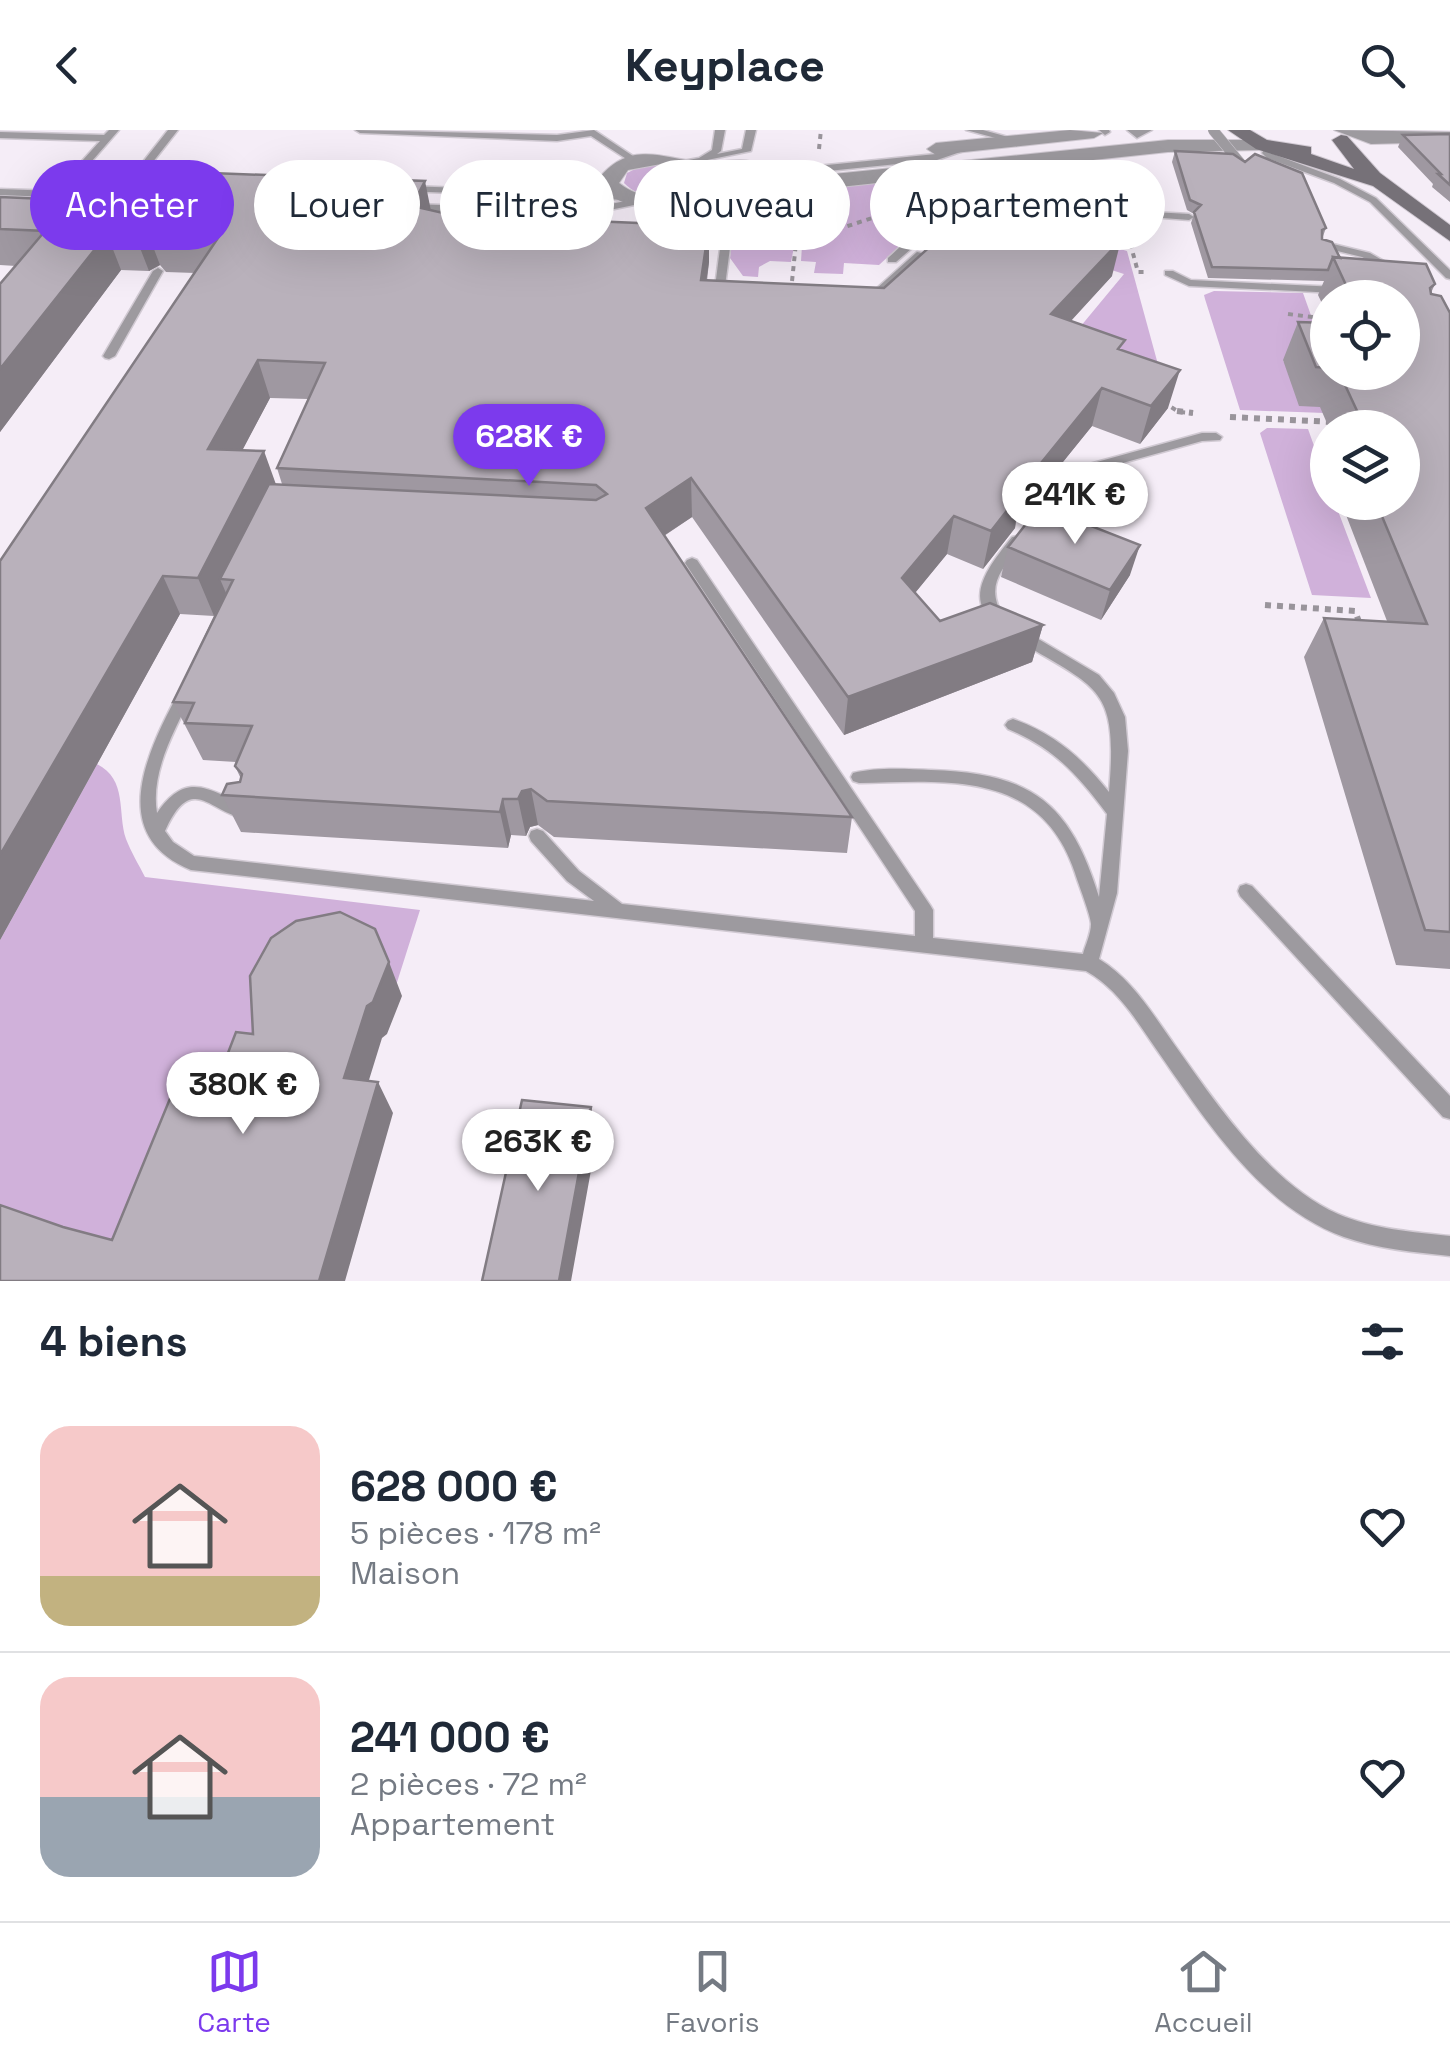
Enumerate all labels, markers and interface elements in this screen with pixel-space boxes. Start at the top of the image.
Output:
text: Keyplace [625,37,825,94]
icon: back [40,38,95,93]
icon: search [1355,38,1410,93]
chip: Acheter [30,160,234,250]
chip: Louer [254,160,420,250]
chip: Filtres [440,160,614,250]
chip: Nouveau [634,160,850,250]
chip: Appartement [870,160,1165,250]
map controls [1310,280,1420,520]
button: locate [1310,280,1420,390]
pin: 628K € [448,404,610,489]
button: layers [1310,410,1420,520]
text: 628K € [475,416,583,456]
pin: 241K € [994,462,1156,547]
text: 241K € [1024,474,1126,514]
pin: 380K € [162,1052,324,1137]
text: 380K € [188,1064,298,1104]
pin: 263K € [457,1109,619,1194]
text: 263K € [484,1121,592,1161]
icon: filters [1355,1314,1410,1369]
text: 4 biens [40,1315,187,1368]
text: 628 000 € [350,1460,557,1513]
icon: home [120,1466,240,1586]
icon: heart [1355,1499,1410,1554]
text: 5 pièces · 178 m² [350,1513,601,1553]
text: Maison [350,1553,460,1593]
text: 241 000 € [350,1711,550,1764]
icon: home [120,1717,240,1837]
icon: heart [1355,1750,1410,1805]
text: 2 pièces · 72 m² [350,1764,587,1804]
text: Appartement [350,1804,555,1844]
tab: Carte [197,1944,271,2040]
tab: Favoris [665,1944,760,2040]
tab: Accueil [1154,1944,1253,2040]

